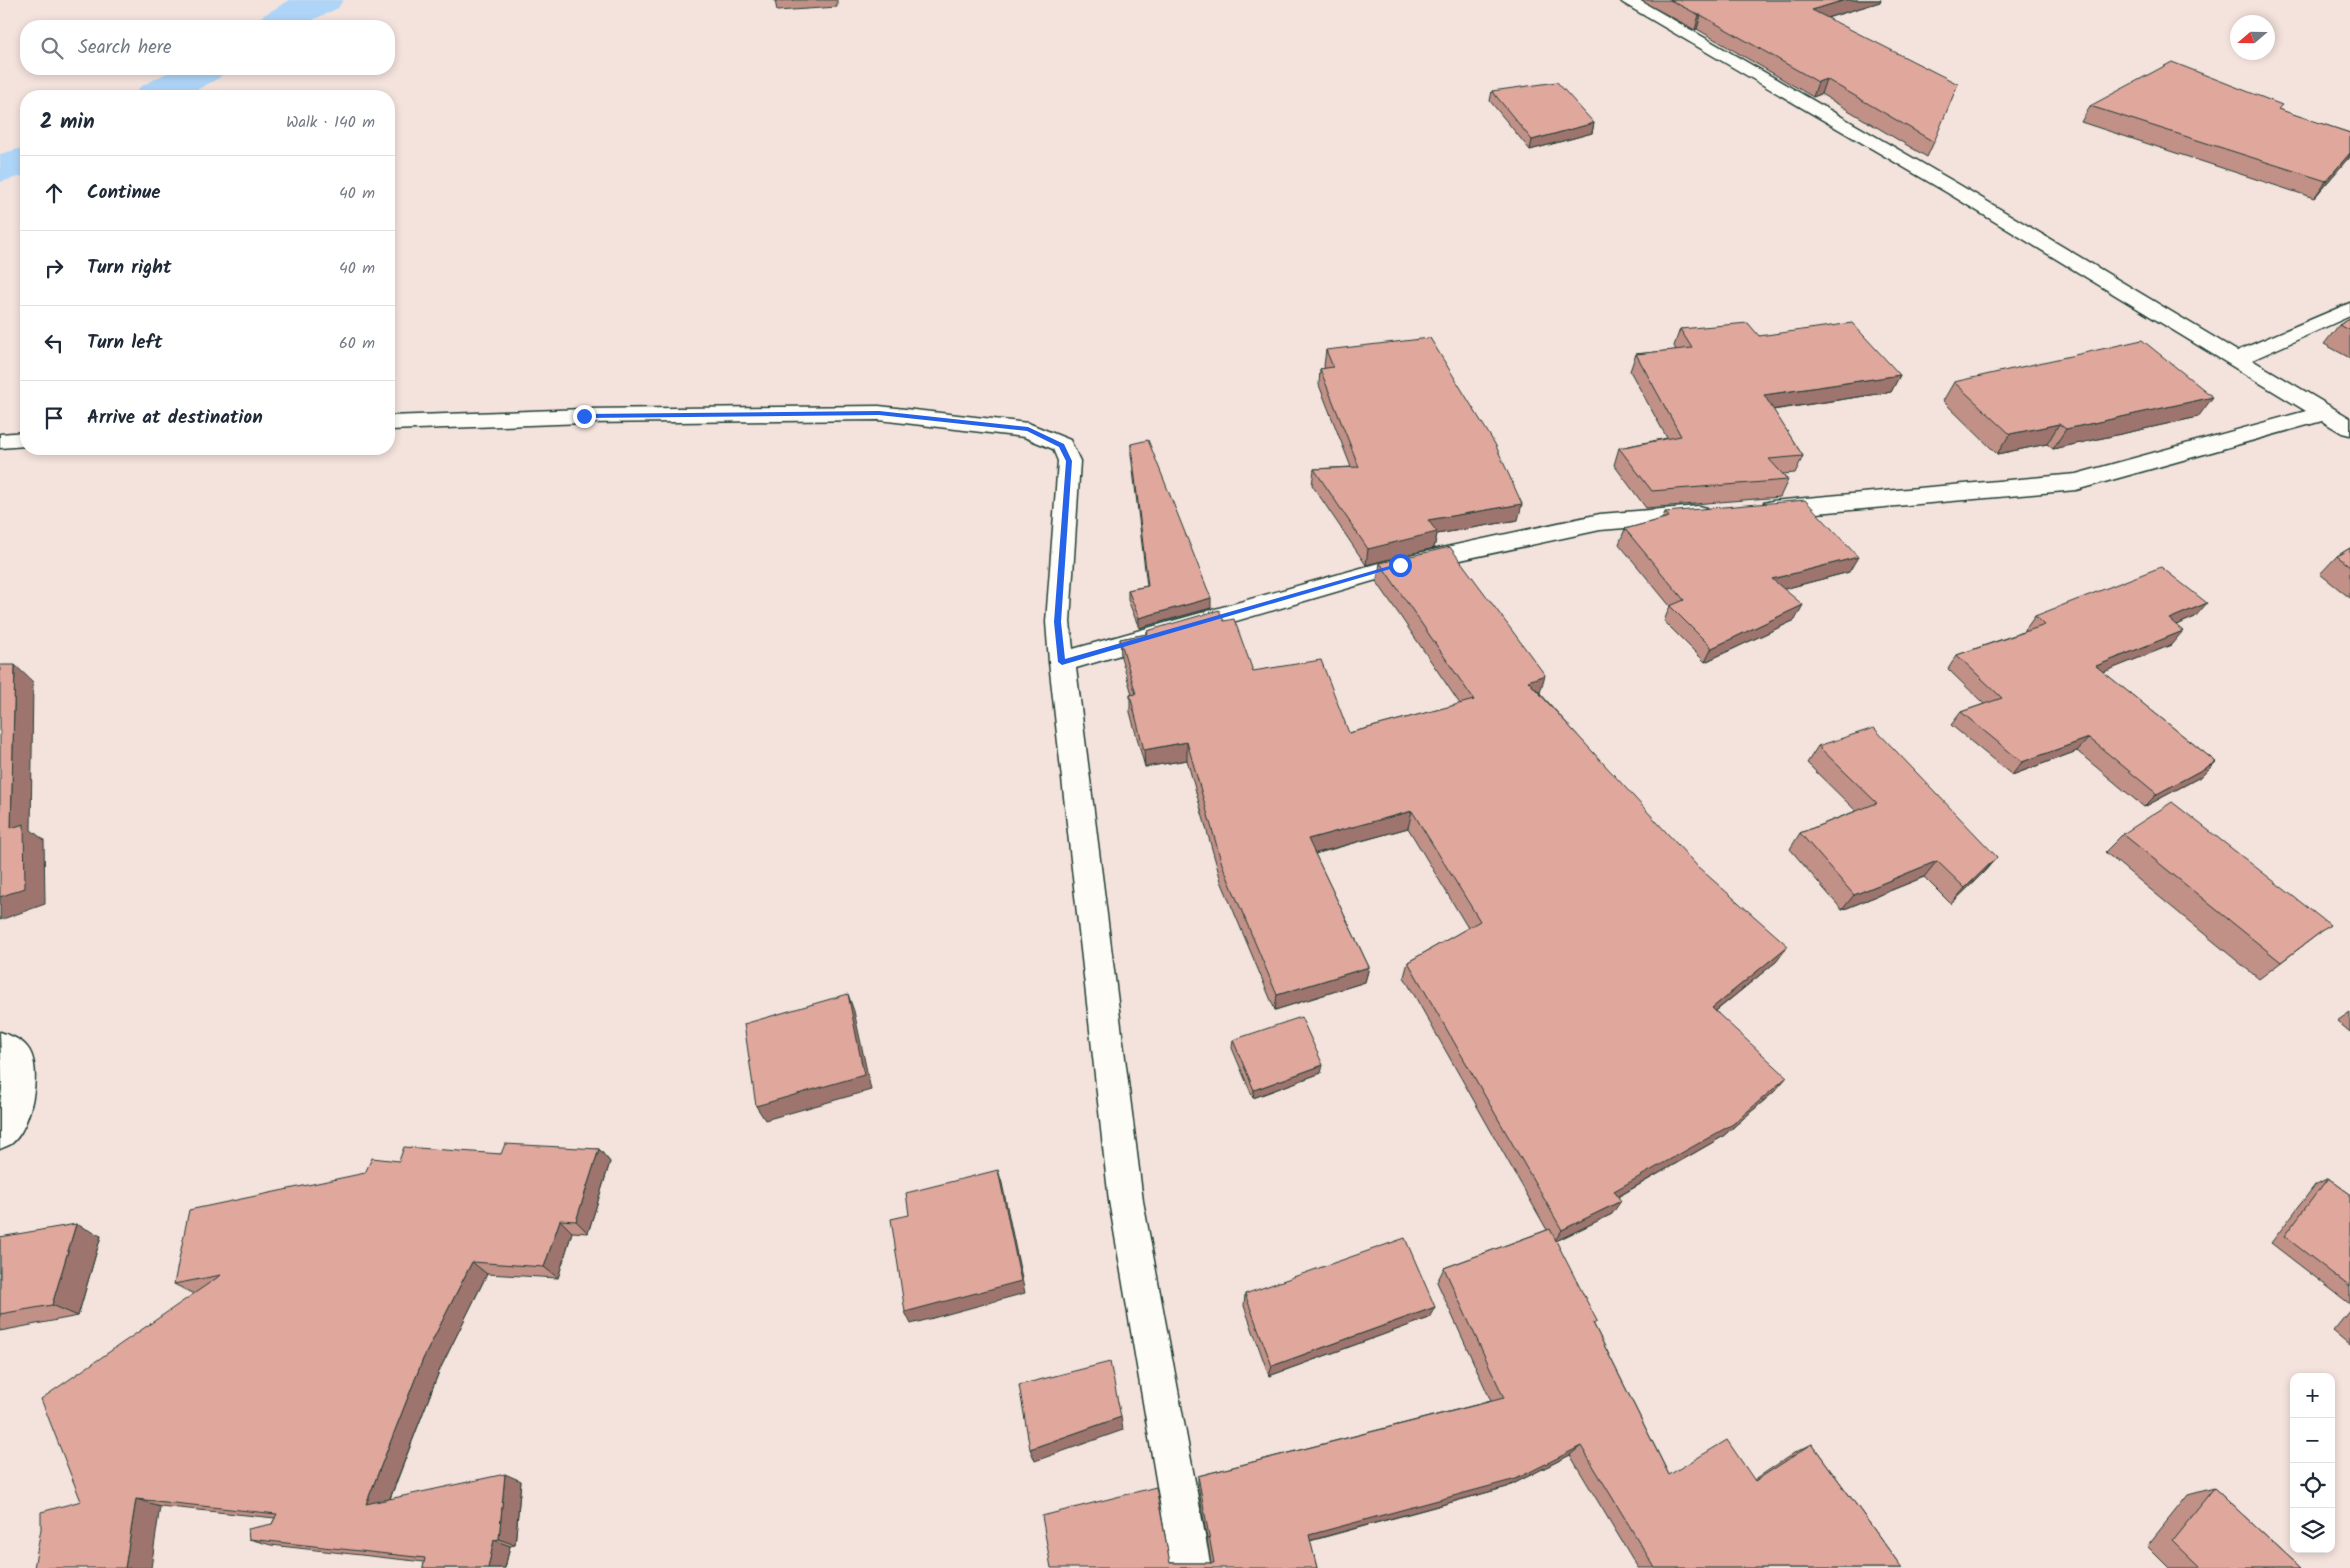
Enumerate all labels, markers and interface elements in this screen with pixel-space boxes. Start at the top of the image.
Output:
north arrow [2230,15,2275,60]
search box [20,20,395,75]
text: Search here [78,33,172,63]
icon: search [38,34,66,62]
text: 2 min [40,106,95,139]
text: Walk · 140 m [286,110,375,135]
text: Continue [87,178,160,208]
icon: ahead [40,179,68,207]
text: 40 m [339,181,375,206]
text: Turn right [87,253,172,283]
icon: right [40,254,68,282]
text: 40 m [339,256,375,281]
text: Turn left [87,328,162,358]
icon: left [40,329,68,357]
text: 60 m [339,331,375,356]
text: Arrive at destination [87,403,263,433]
icon: arrive [40,404,68,432]
route end [573,405,596,428]
route start [1389,554,1412,577]
map controls [2290,1373,2335,1553]
button: + [2290,1373,2335,1418]
button: − [2290,1418,2335,1463]
button: locate [2290,1463,2335,1508]
button: layers [2290,1508,2335,1553]

